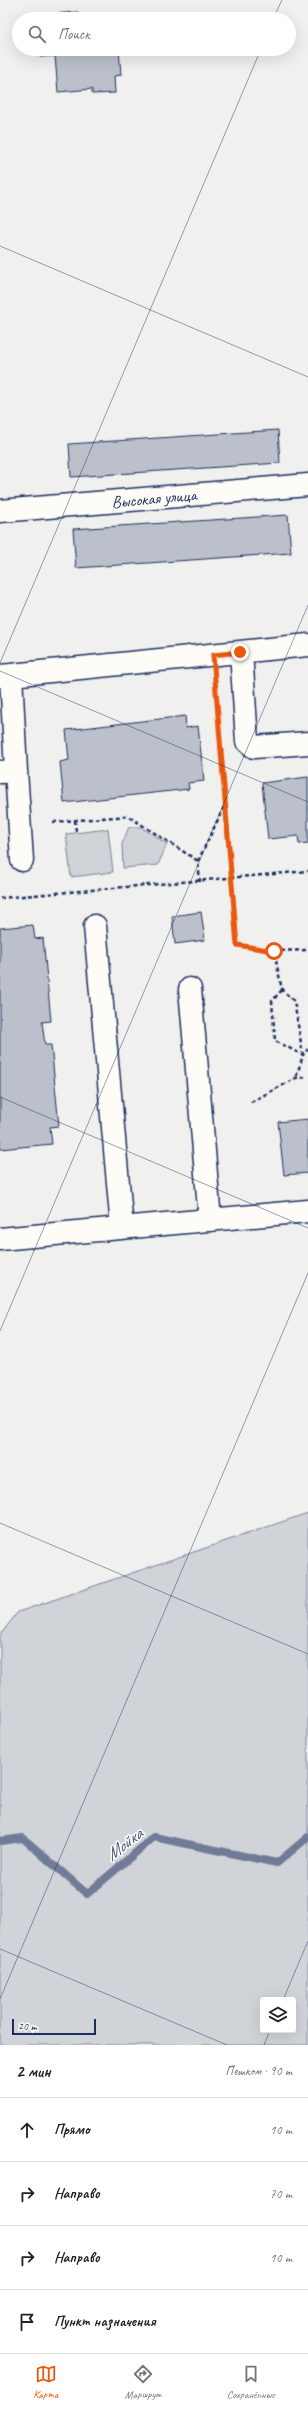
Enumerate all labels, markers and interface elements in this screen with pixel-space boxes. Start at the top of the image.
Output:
search box [12,12,296,56]
icon: search [26,23,48,45]
text: Поиск [58,25,90,44]
street label: Высокая улица [111,484,199,513]
route end [231,643,249,661]
route start [265,942,283,960]
water label: Мойка [101,1821,149,1865]
map controls [260,1997,296,2033]
button: layers [260,1997,296,2033]
scale bar [12,2017,96,2036]
text: 20 m [18,2019,37,2033]
text: 2 мин [16,2061,51,2082]
text: Пешком · 90 m [225,2063,292,2079]
icon: ahead [16,2119,38,2141]
text: Прямо [54,2120,90,2139]
text: 10 m [270,2122,292,2138]
icon: right [16,2183,38,2205]
text: Направо [54,2184,100,2203]
text: 70 m [270,2186,292,2202]
icon: right [16,2247,38,2269]
text: Направо [54,2248,100,2267]
text: 10 m [270,2250,292,2266]
icon: arrive [16,2311,38,2333]
text: Пункт назначения [54,2312,156,2331]
tab: Карта [33,2363,58,2401]
tab: Маршрут [125,2363,161,2401]
tab: Сохранённые [227,2363,275,2401]

